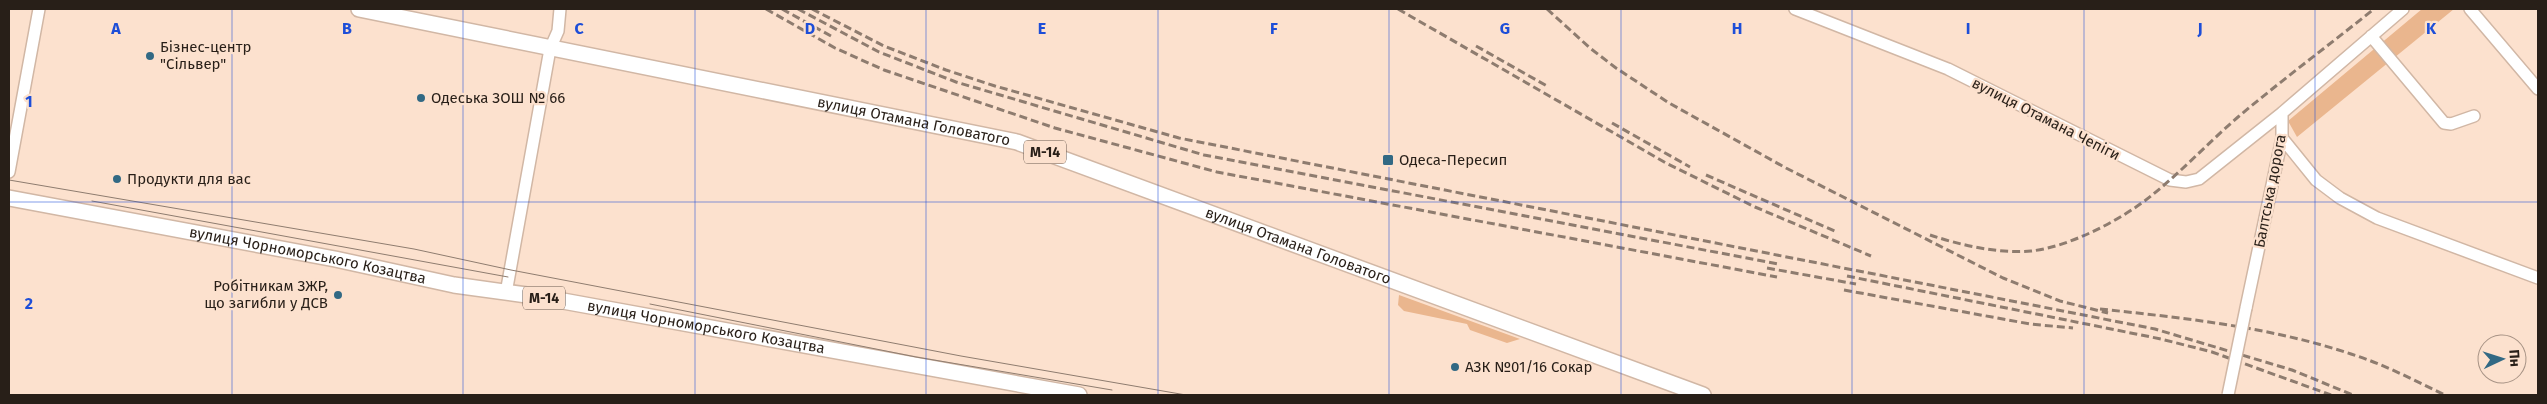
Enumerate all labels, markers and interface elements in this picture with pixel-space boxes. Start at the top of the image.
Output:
text: A [110,19,121,38]
text: B [342,19,352,38]
text: C [574,19,584,38]
text: D [805,19,815,38]
text: E [1038,19,1046,38]
text: F [1270,19,1278,38]
text: G [1500,19,1510,38]
text: H [1732,19,1742,38]
text: I [1966,19,1970,38]
text: J [2196,19,2203,38]
text: K [2426,19,2437,38]
place label: Бізнес-центр "Сільвер" [160,38,251,73]
marker: Бізнес-центр "Сільвер" [144,50,156,62]
street label: вулиця Отамана Чепіги [1969,74,2123,164]
place label: Одеська ЗОШ № 66 [431,89,565,107]
text: 1 [25,92,33,111]
marker: Одеська ЗОШ № 66 [415,92,427,104]
street label: вулиця Отамана Головатого [816,93,1012,149]
street label: Балтська дорога [2250,133,2290,249]
road number: М-14 [1024,140,1066,163]
place label: Одеса-Пересип [1399,151,1507,169]
marker: Одеса-Пересип [1381,153,1395,167]
place label: Продукти для вас [127,170,251,188]
marker: Продукти для вас [111,173,123,185]
street label: вулиця Отамана Головатого [1203,203,1393,288]
street label: вулиця Чорноморського Козацтва [188,223,428,288]
place label: Робітникам ЗЖР, що загибли у ДСВ [204,277,328,312]
road number: М-14 [523,286,565,310]
marker: Робітникам ЗЖР, що загибли у ДСВ [332,289,344,301]
text: 2 [25,294,33,313]
street label: вулиця Чорноморського Козацтва [586,297,826,358]
north arrow [2477,334,2527,384]
text: Пн [2505,349,2524,367]
place label: АЗК №01/16 Сокар [1465,358,1592,376]
marker: АЗК №01/16 Сокар [1449,361,1461,373]

